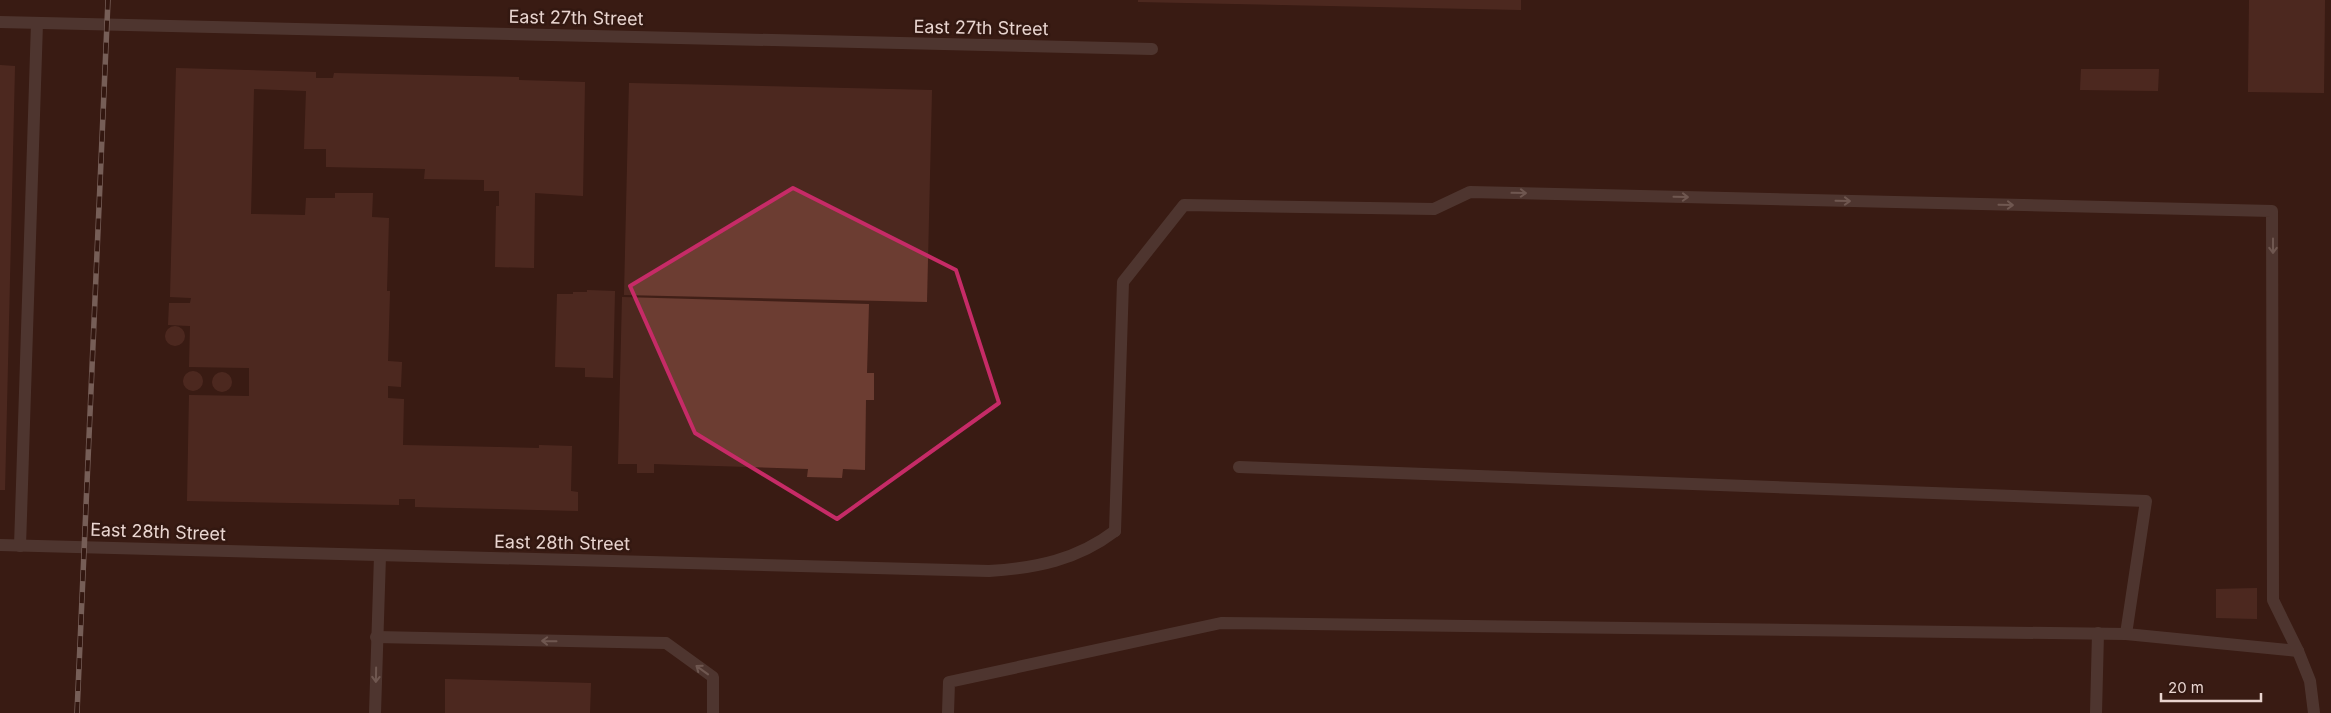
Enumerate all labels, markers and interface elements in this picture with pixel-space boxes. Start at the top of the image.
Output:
street label: East 27th Street [508,6,644,29]
street label: East 27th Street [913,16,1049,39]
one-way arrow [1510,188,1526,198]
one-way arrow [1672,192,1689,202]
one-way arrow [1835,196,1851,206]
one-way arrow [1998,200,2014,210]
one-way arrow [2268,238,2278,254]
street label: East 28th Street [90,519,226,544]
street label: East 28th Street [494,531,630,554]
one-way arrow [541,636,557,645]
one-way arrow [695,665,709,675]
one-way arrow [371,667,380,683]
scale bar [2161,670,2261,702]
text: 20 m [2168,678,2204,697]

